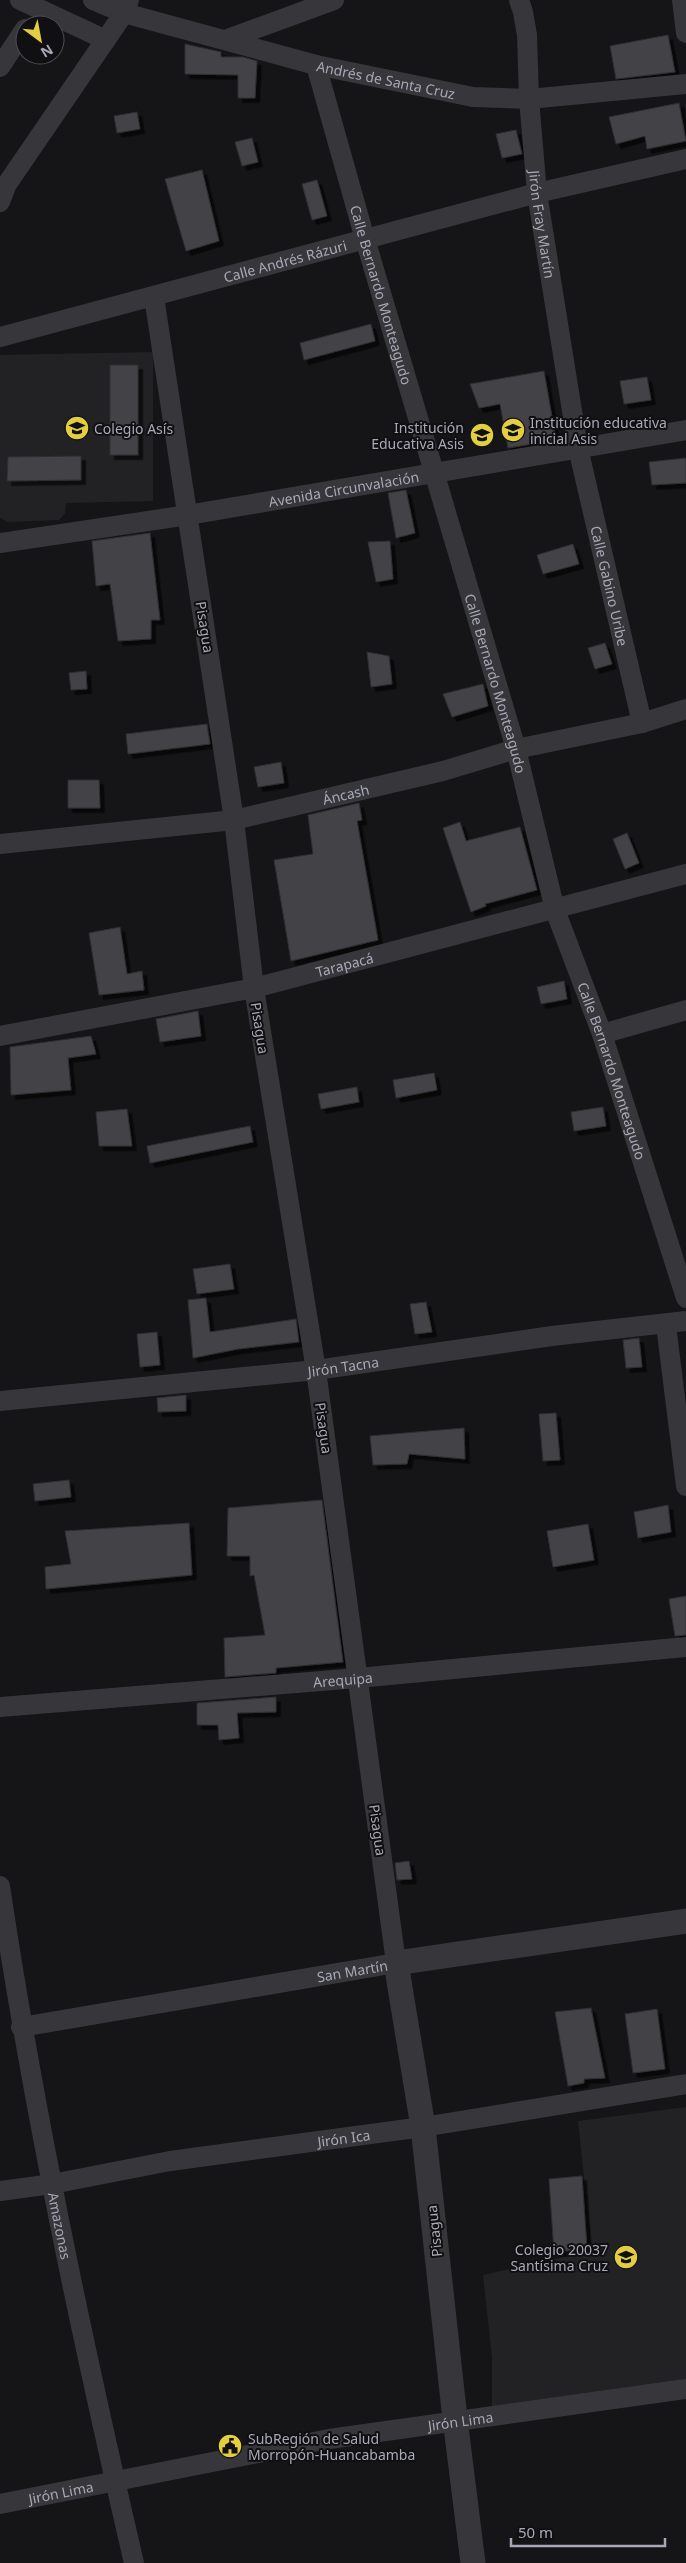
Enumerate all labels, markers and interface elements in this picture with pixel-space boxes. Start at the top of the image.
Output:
north arrow [15,15,65,65]
text: N [37,40,57,63]
street label: Andrés de Santa Cruz [315,56,457,103]
street label: Jirón Fray Martín [525,167,560,279]
street label: Calle Bernardo Monteagudo [346,203,417,387]
street label: Calle Andrés Rázuri [221,235,349,286]
place label: Institución educativa inicial Asis [530,413,667,448]
school or university icon: Colegio Asís [64,415,90,441]
school or university icon: Institución educativa inicial Asis [500,417,526,443]
place label: Institución Educativa Asis [371,418,464,453]
place label: Colegio Asís [94,419,173,438]
school or university icon: Institución Educativa Asis [469,422,495,448]
street label: Avenida Circunvalación [267,466,420,511]
street label: Calle Gabino Uribe [587,524,633,648]
street label: Calle Bernardo Monteagudo [461,591,531,775]
street label: Pisagua [192,600,218,654]
street label: Áncash [320,779,371,808]
street label: Tarapacá [313,947,375,981]
street label: Calle Bernardo Monteagudo [574,979,651,1162]
street label: Pisagua [247,1001,273,1055]
street label: Jirón Tacna [305,1352,380,1380]
street label: Pisagua [311,1401,337,1455]
street label: Arequipa [312,1667,374,1691]
street label: Pisagua [365,1803,391,1857]
street label: San Martín [315,1955,389,1986]
street label: Jirón Ica [314,2125,371,2151]
street label: Amazonas [44,2190,76,2261]
street label: Pisagua [422,2204,446,2258]
place label: Colegio 20037 Santísima Cruz [510,2240,608,2275]
school or university icon: Colegio 20037 Santísima Cruz [613,2244,639,2270]
street label: Jirón Lima [425,2407,494,2435]
place label: SubRegión de Salud Morropón-Huancabamba [248,2429,415,2464]
public building icon: SubRegión de Salud Morropón-Huancabamba [217,2433,243,2459]
street label: Jirón Lima [25,2476,95,2508]
scale bar [511,2516,665,2548]
text: 50 m [518,2522,553,2542]

